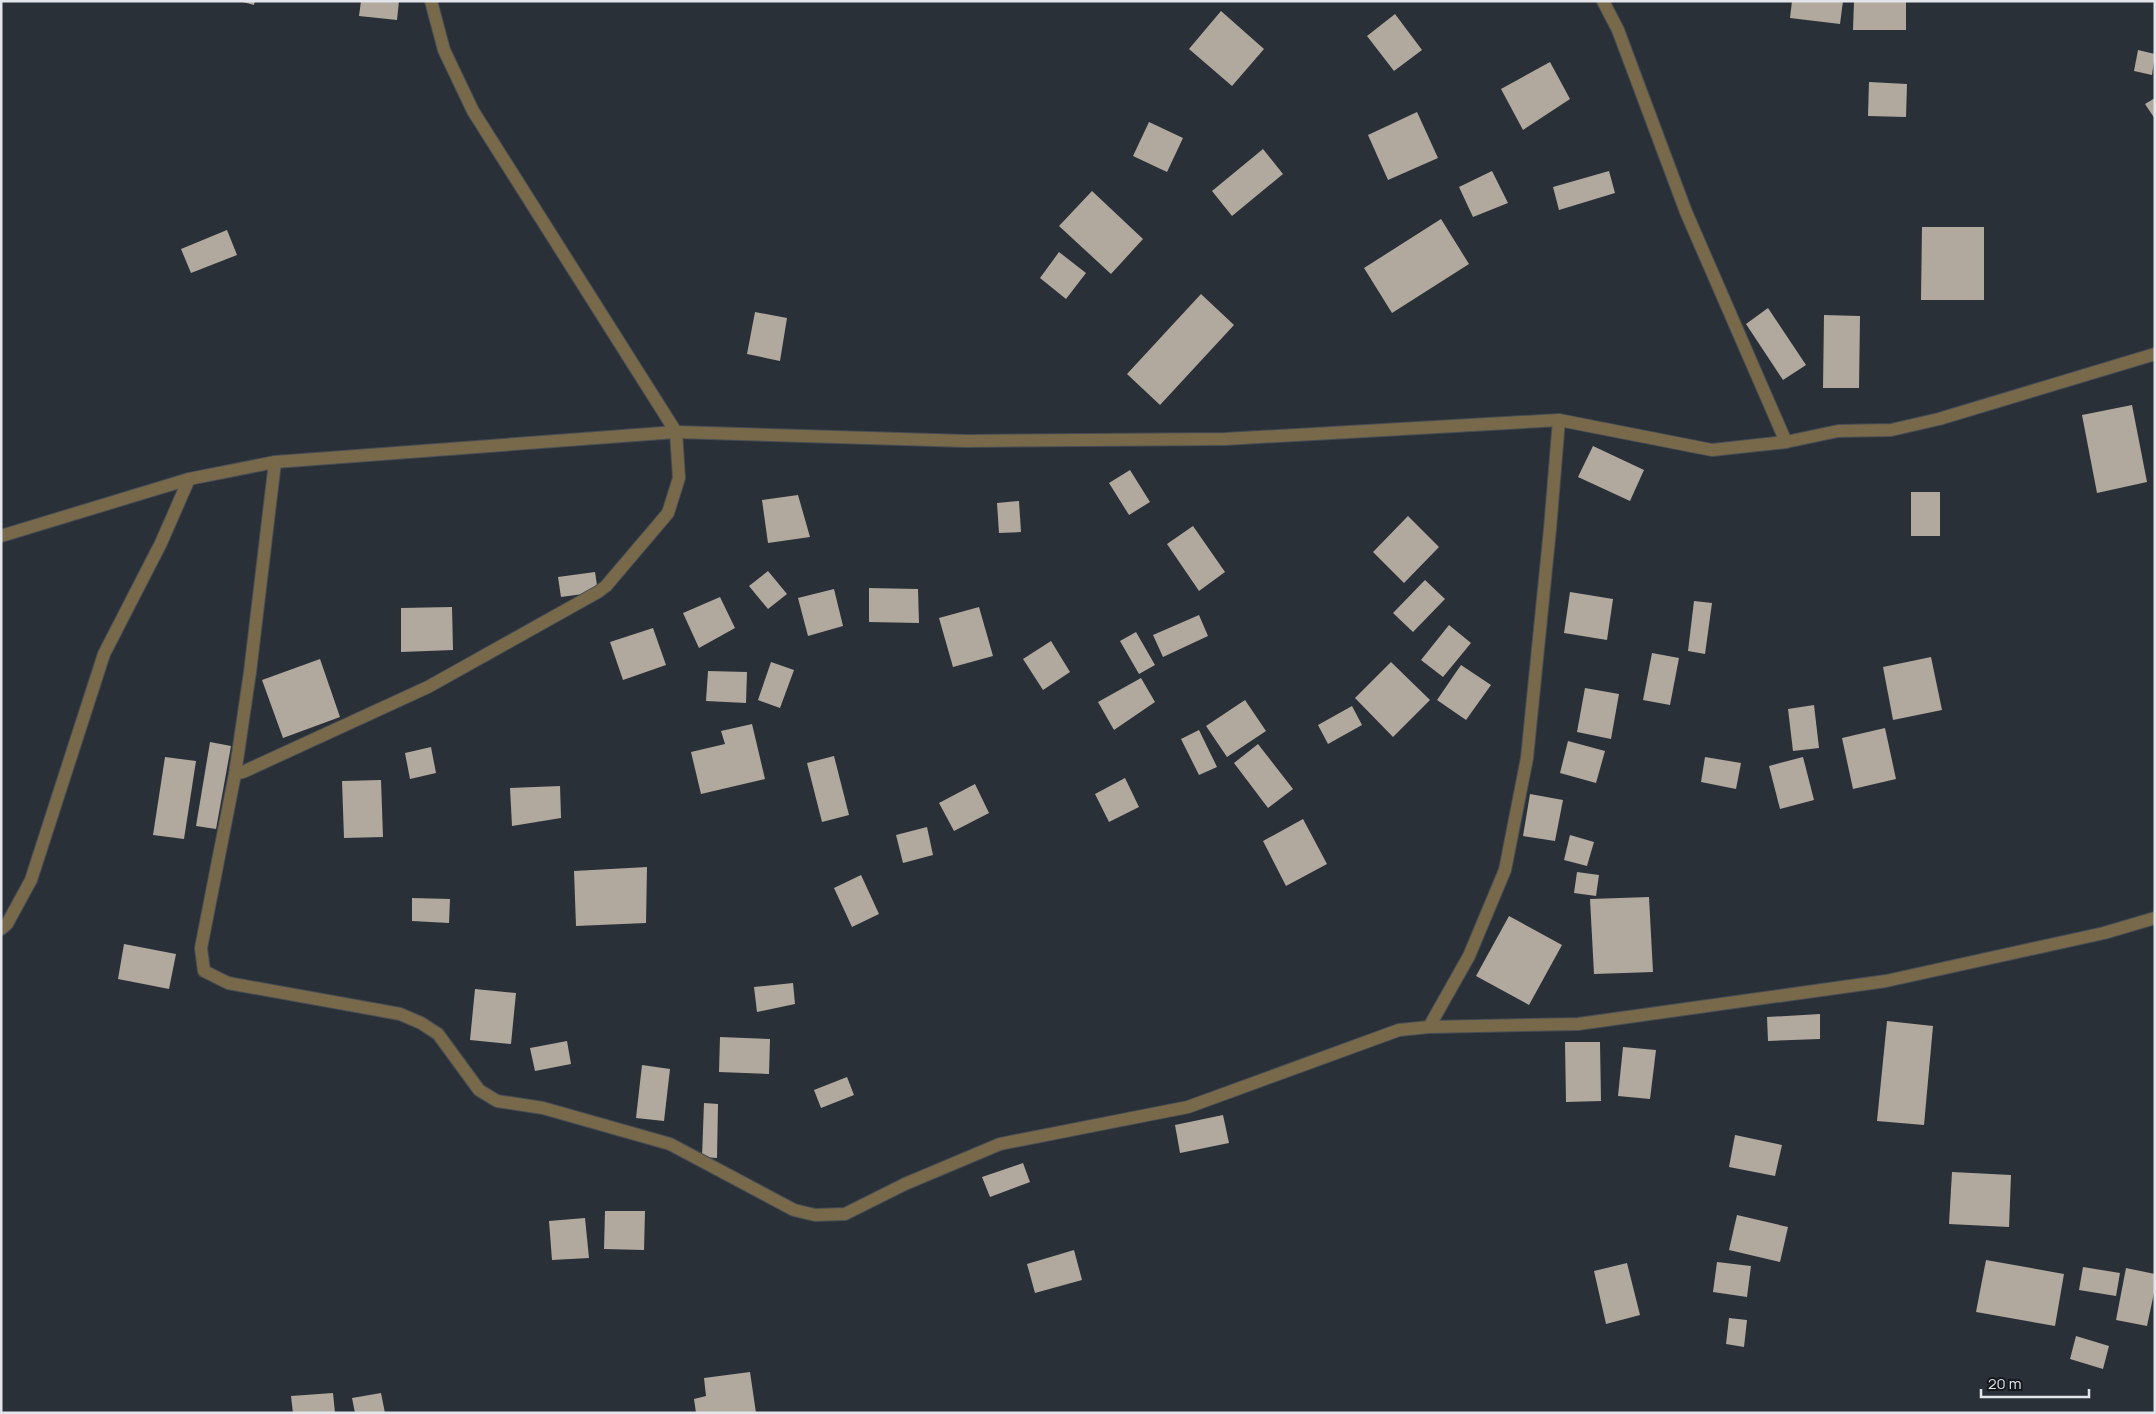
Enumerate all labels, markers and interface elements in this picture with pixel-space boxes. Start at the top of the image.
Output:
scale bar [1981,1366,2088,1398]
text: 20 m [1988,1373,2021,1394]

